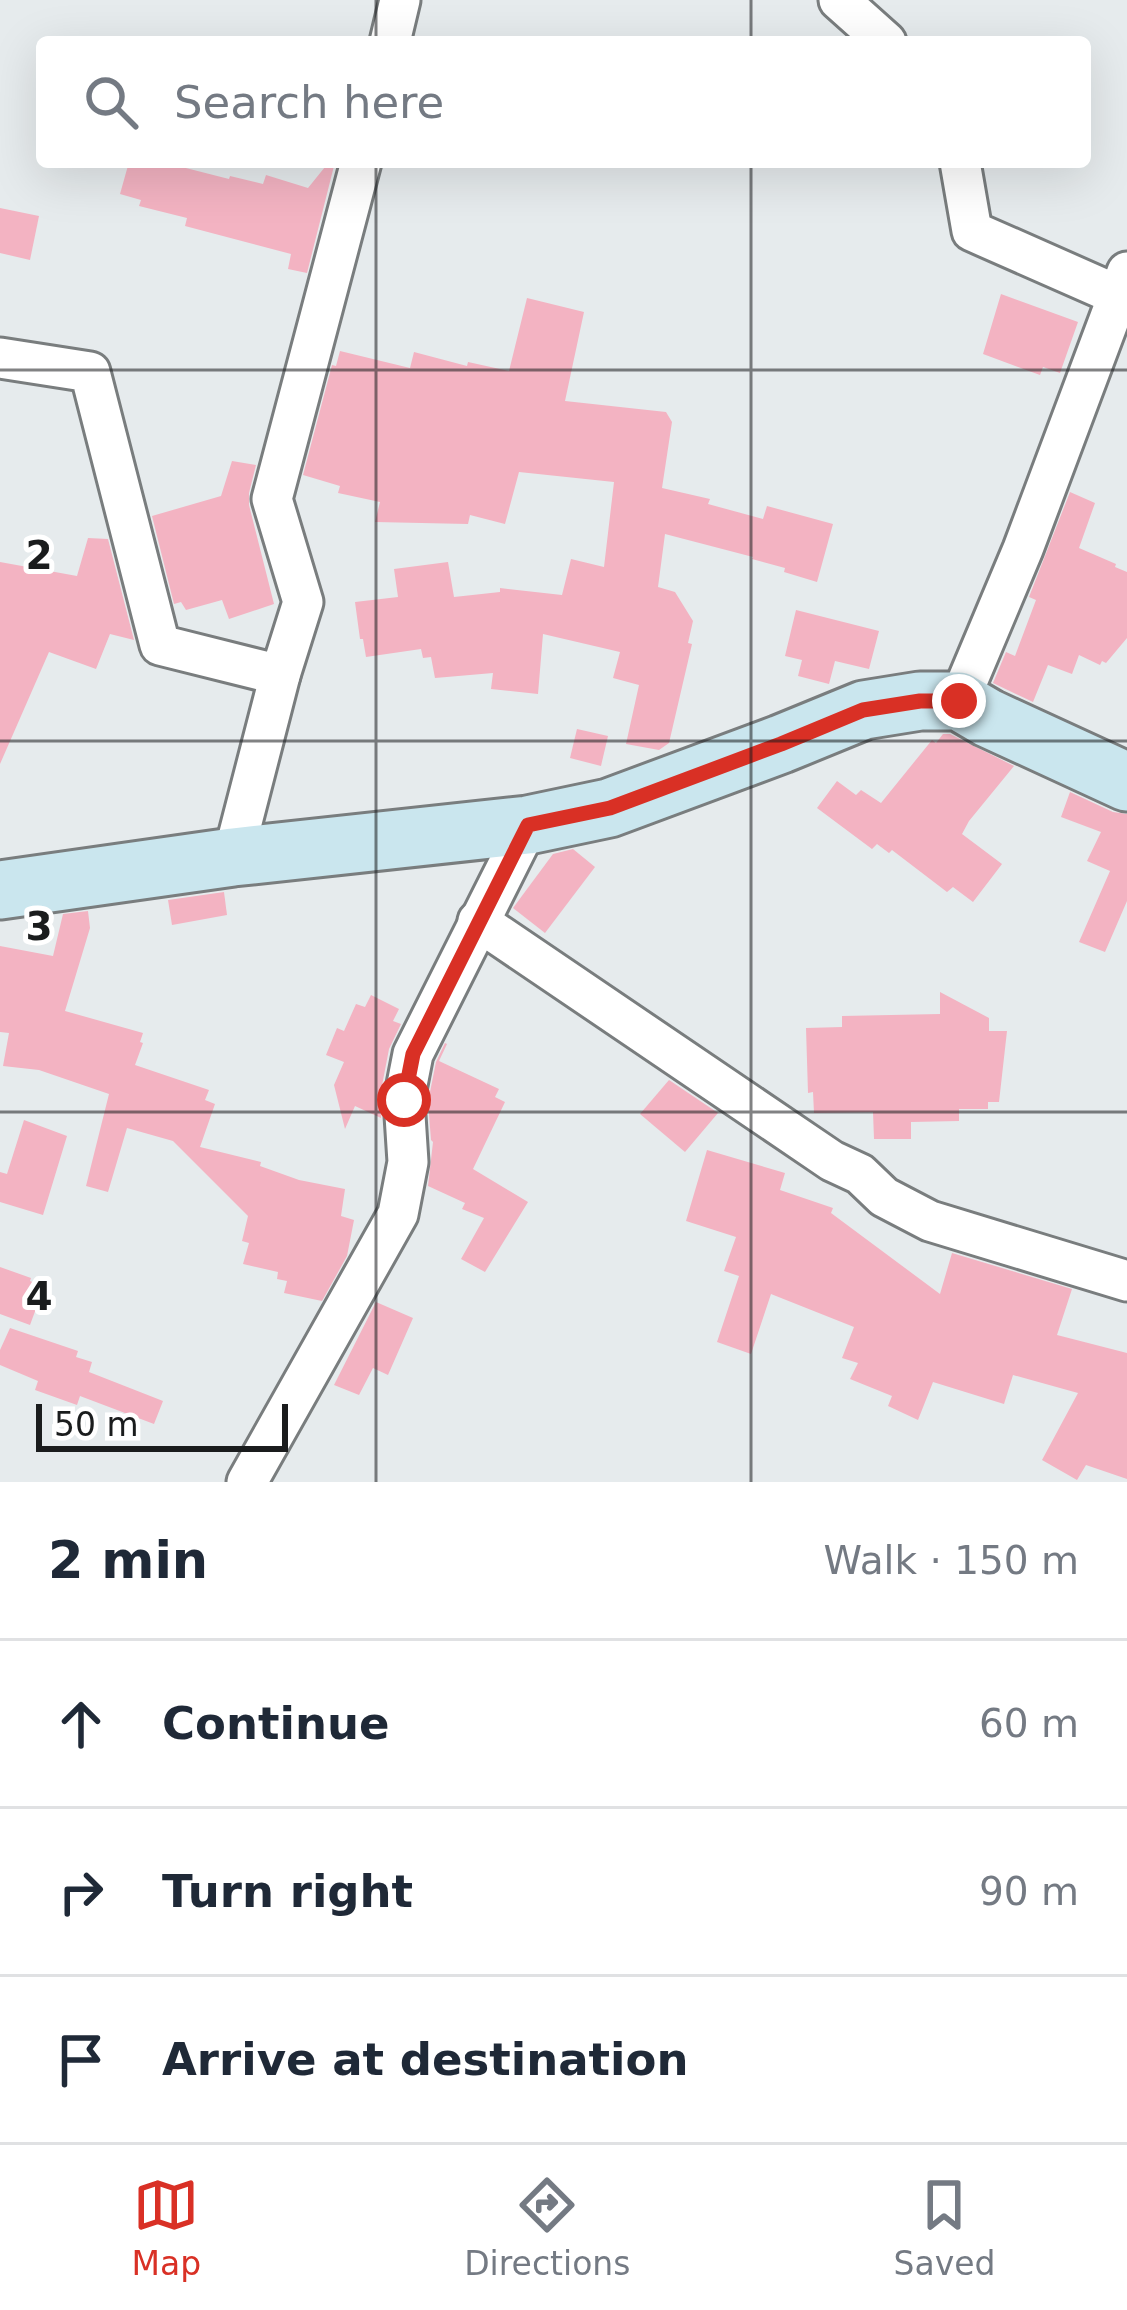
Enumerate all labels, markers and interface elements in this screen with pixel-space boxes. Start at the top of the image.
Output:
search box [36,36,1091,168]
icon: search [78,69,144,135]
text: Search here [174,76,444,129]
text: 2 [25,533,53,578]
route end [932,674,986,728]
text: 3 [25,904,53,949]
route start [377,1073,431,1127]
text: 4 [25,1274,53,1319]
scale bar [36,1398,288,1451]
text: 50 m [54,1405,139,1444]
text: 2 min [48,1531,208,1590]
text: Walk · 150 m [824,1538,1079,1583]
icon: ahead [48,1691,114,1757]
text: Continue [162,1697,390,1750]
text: 60 m [979,1701,1079,1746]
icon: right [48,1859,114,1925]
text: Turn right [162,1865,413,1918]
text: 90 m [979,1869,1079,1914]
icon: arrive [48,2027,114,2093]
text: Arrive at destination [162,2033,688,2086]
tab: Map [132,2172,201,2283]
tab: Directions [464,2172,630,2283]
tab: Saved [894,2172,995,2283]

